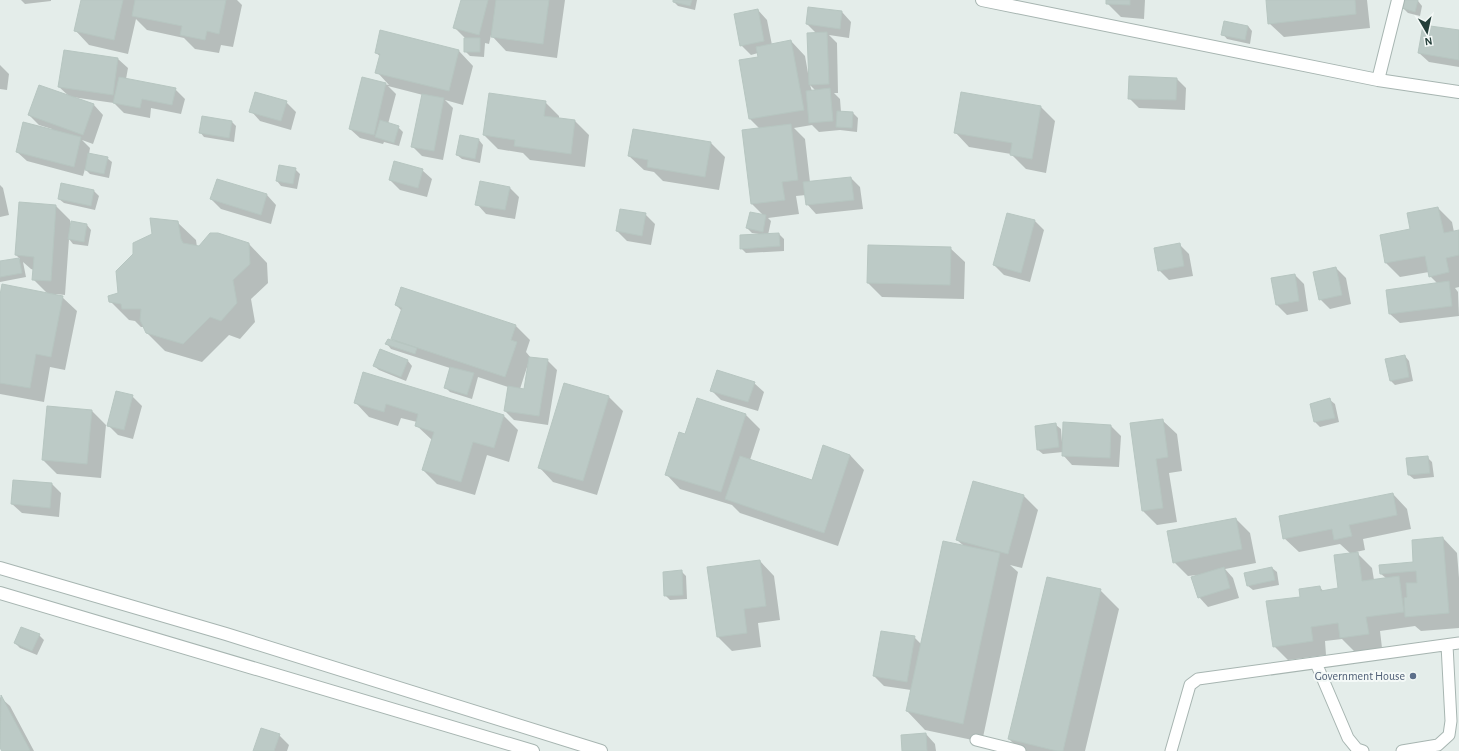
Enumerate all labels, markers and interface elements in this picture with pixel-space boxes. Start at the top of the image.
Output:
north arrow [1407,12,1447,52]
text: N [1424,35,1433,47]
place label: Government House [1315,670,1405,682]
marker: Government House [1408,671,1418,681]

